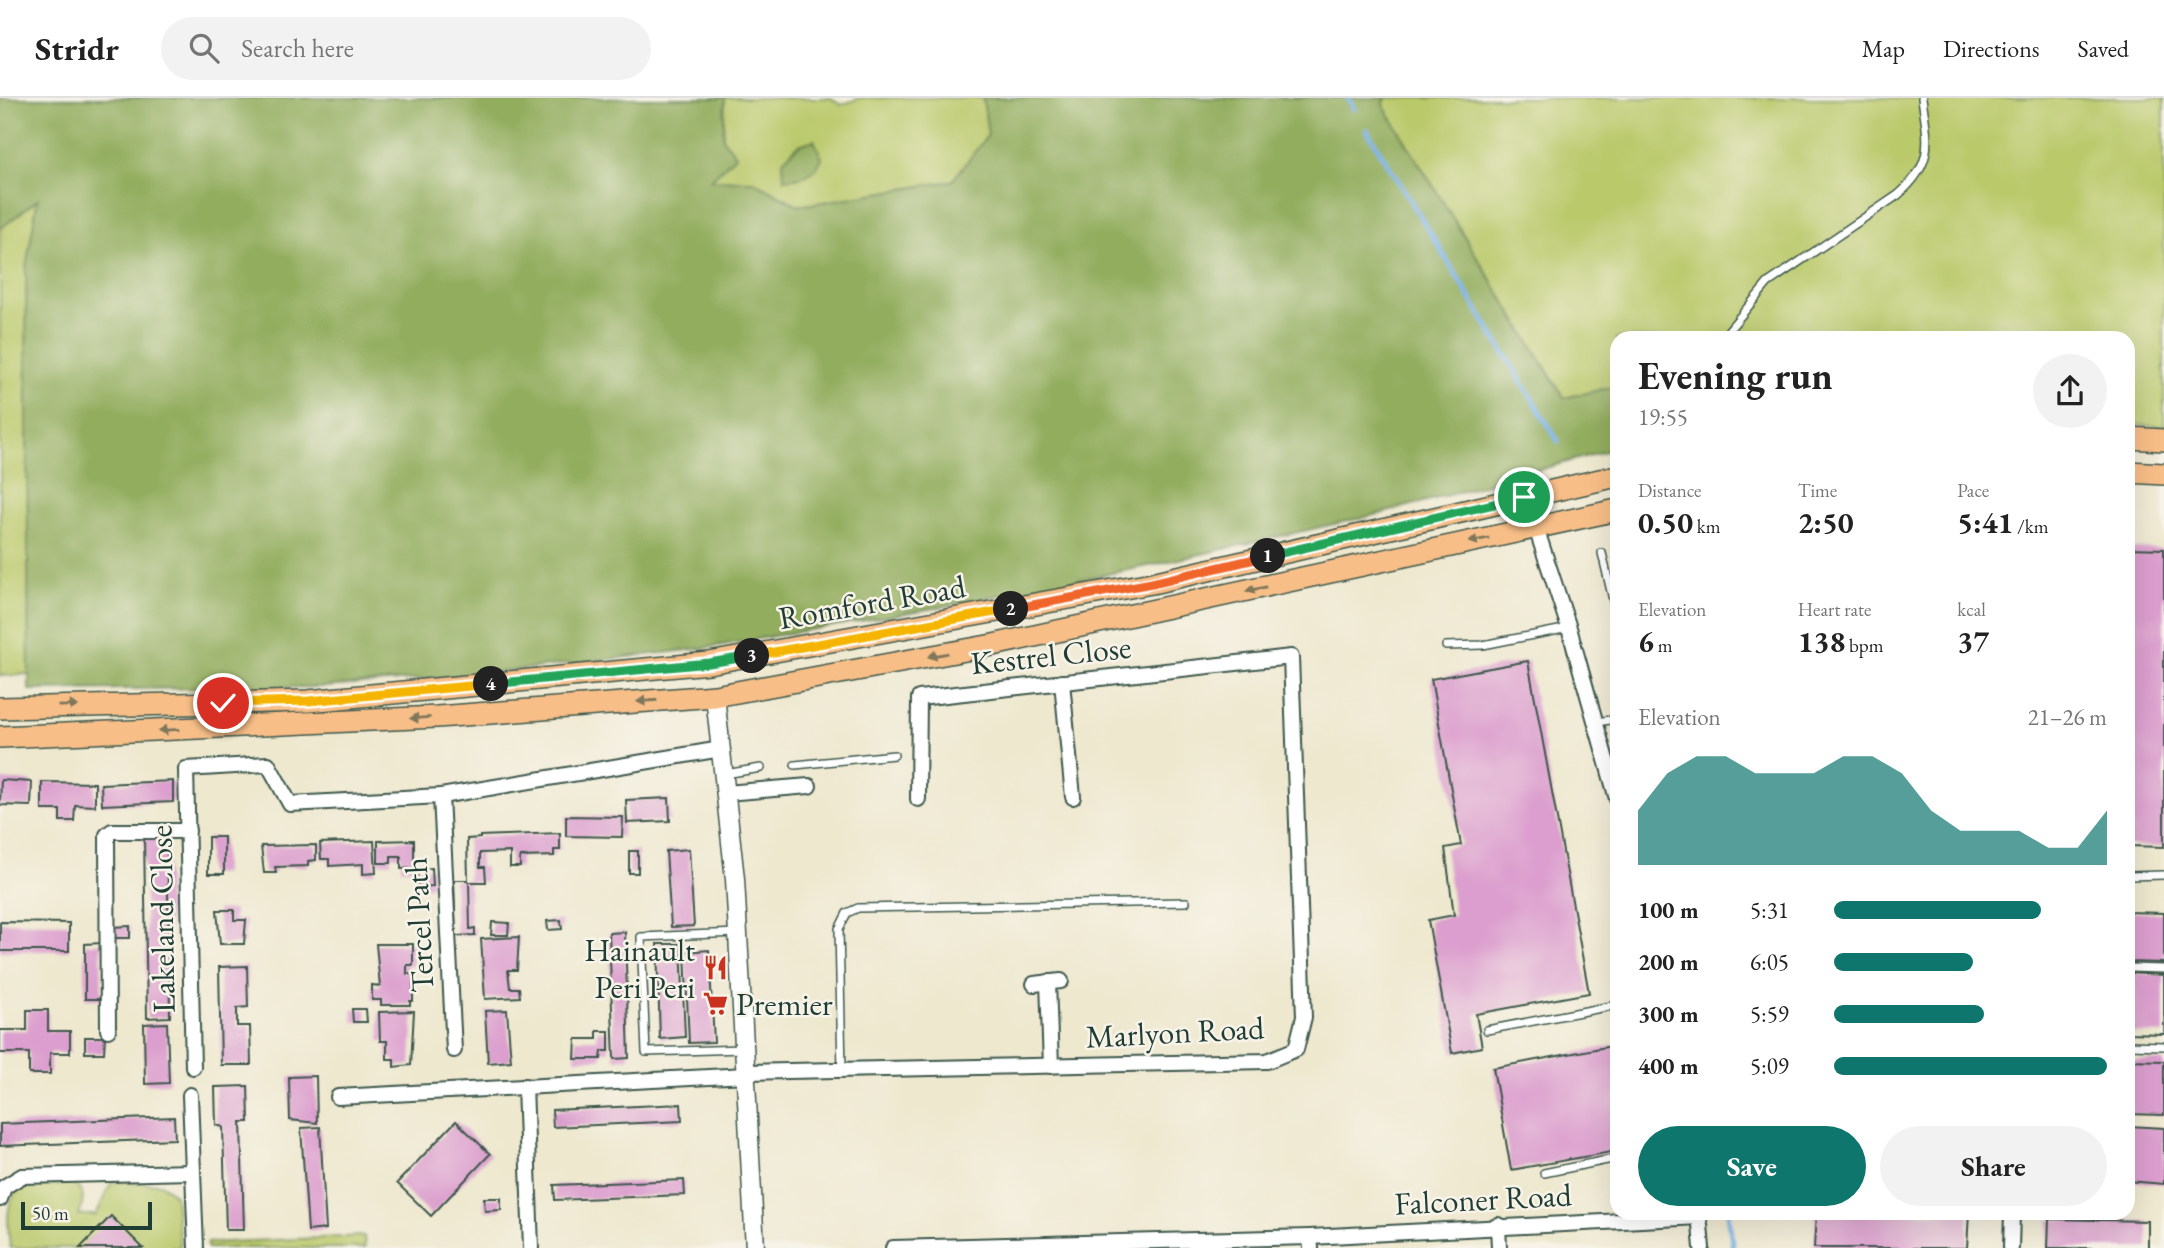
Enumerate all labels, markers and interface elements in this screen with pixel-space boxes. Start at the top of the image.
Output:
search box [161,17,651,80]
text: Stridr [35,27,119,70]
icon: search [185,29,223,67]
text: Search here [241,31,354,65]
text: Map [1862,33,1905,64]
text: Directions [1943,33,2040,64]
text: Saved [2078,33,2129,64]
text: Evening run [1638,351,1833,400]
button: share [2033,354,2107,428]
text: 19:55 [1638,402,1688,432]
pin [1494,467,1554,527]
icon: arrive [1505,478,1543,516]
text: Distance [1638,478,1701,503]
text: Time [1798,478,1837,503]
text: Pace [1957,478,1989,503]
text: 0.50 [1638,503,1693,542]
text: 2:50 [1798,503,1854,542]
text: 5:41 [1957,503,2013,542]
text: km [1693,514,1721,539]
text: /km [2013,514,2048,539]
one-way arrow [1468,535,1490,546]
pin: 1 [1250,538,1286,574]
text: 1 [1262,543,1273,568]
street label: Romford Road [775,565,970,639]
one-way arrow [1245,584,1267,595]
pin: 2 [993,592,1028,626]
text: 2 [1005,596,1016,621]
text: Elevation [1638,597,1706,622]
text: Heart rate [1798,597,1871,622]
text: kcal [1957,597,1986,622]
text: 6 [1638,622,1654,661]
text: 138 [1798,622,1845,661]
text: 37 [1957,622,1989,661]
street label: Kestrel Close [969,626,1133,684]
text: m [1654,633,1672,658]
text: bpm [1845,633,1884,658]
pin: 3 [734,638,770,674]
text: 3 [746,643,757,668]
one-way arrow [927,650,949,661]
pin: 4 [474,666,508,702]
text: 4 [485,671,496,696]
pin [193,673,253,733]
icon: check [204,684,242,722]
one-way arrow [636,696,658,707]
one-way arrow [57,700,79,712]
text: Elevation [1638,702,1721,732]
text: 21–26 m [2028,702,2107,732]
one-way arrow [409,712,431,723]
one-way arrow [158,725,180,736]
street label: Lakeland Close [139,825,185,1013]
street label: Tercel Path [394,856,444,994]
text: 100 m [1638,895,1699,925]
text: 5:31 [1750,895,1789,925]
place label: Hainault Peri Peri [584,929,695,1008]
text: 200 m [1638,947,1699,977]
text: 6:05 [1750,947,1789,977]
restaurant icon: Hainault Peri Peri [701,954,729,982]
place label: Premier [736,983,833,1025]
supermarket icon: Premier [702,990,730,1018]
text: 300 m [1638,999,1699,1029]
text: 5:59 [1750,999,1789,1029]
street label: Marlyon Road [1085,1006,1266,1058]
text: 400 m [1638,1051,1699,1081]
text: 5:09 [1750,1051,1789,1081]
button: Save [1638,1126,1866,1206]
button: Share [1880,1126,2107,1206]
street label: Falconer Road [1393,1173,1574,1225]
scale bar [21,1199,152,1231]
text: 50 m [32,1201,69,1226]

